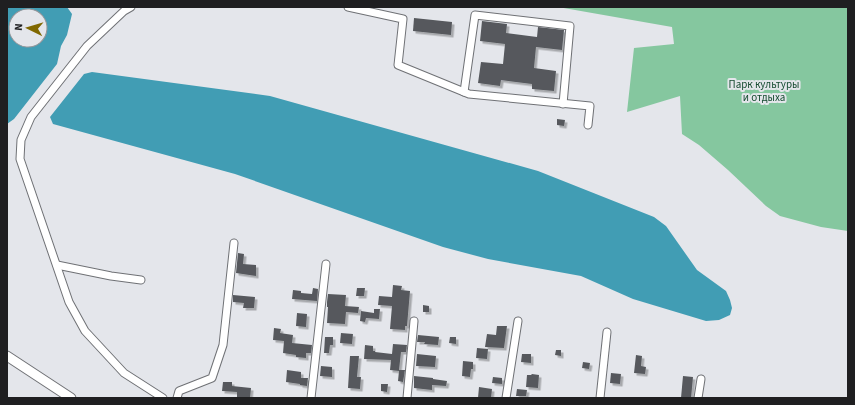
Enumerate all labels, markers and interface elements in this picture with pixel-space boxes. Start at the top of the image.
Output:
north arrow [8,8,48,48]
text: N [11,23,26,31]
park label: Парк культуры и отдыха [729,77,799,105]

